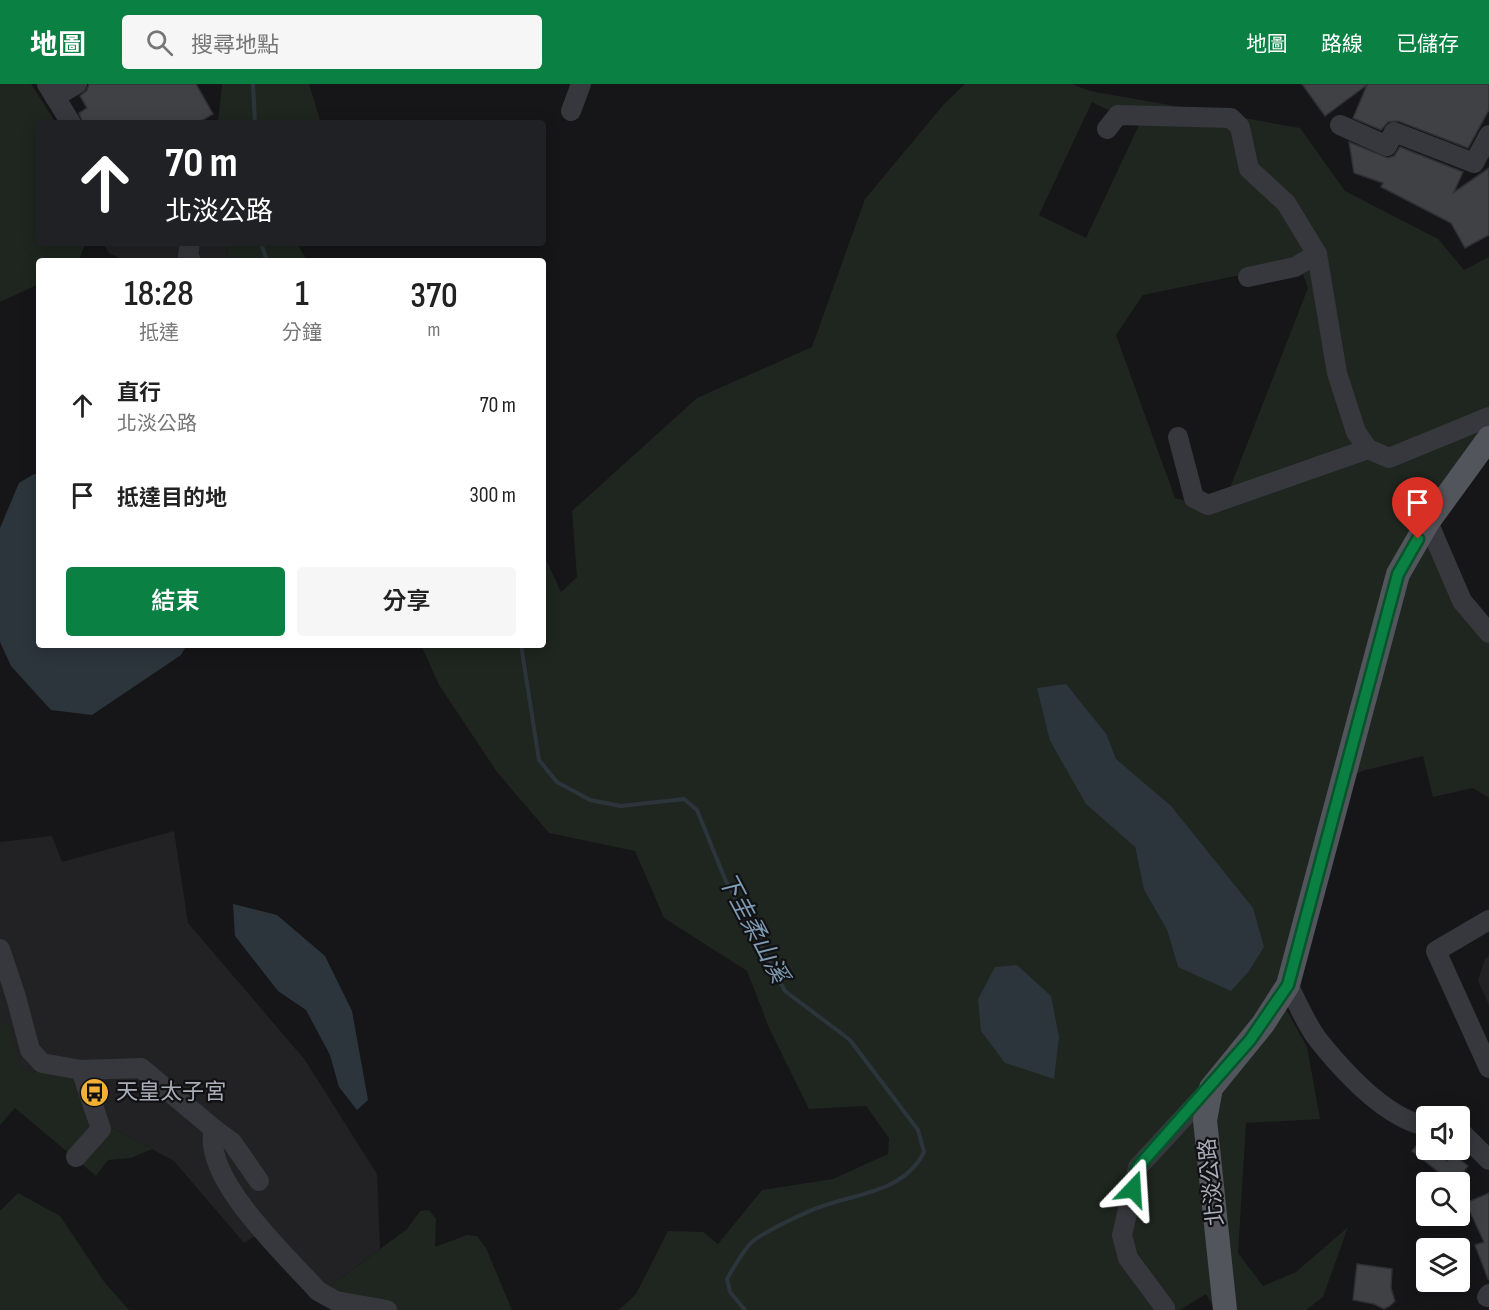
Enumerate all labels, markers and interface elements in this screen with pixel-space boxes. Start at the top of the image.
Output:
search box [122,15,542,69]
icon: search [143,26,176,59]
text: 地圖 [30,29,86,62]
text: 搜尋地點 [191,32,279,59]
text: 地圖 [1246,32,1288,57]
text: 路線 [1321,32,1363,57]
text: 已儲存 [1396,32,1459,57]
text: 70 m [165,138,238,189]
icon: ahead [66,144,144,222]
text: 北淡公路 [165,196,273,228]
text: 18:28 [124,273,194,316]
text: 1 [295,273,309,316]
text: 370 [410,275,458,318]
text: m [428,318,440,342]
text: 抵達 [139,321,179,345]
text: 分鐘 [282,321,322,345]
text: 直行 [117,380,161,407]
icon: ahead [66,389,99,422]
text: 70 m [480,392,516,419]
text: 北淡公路 [117,412,197,436]
pin [1392,477,1443,539]
icon: arrive [66,479,99,512]
text: 300 m [470,482,516,509]
text: 抵達目的地 [117,485,227,512]
icon: arrive [1401,486,1434,519]
button: 結束 [66,567,285,636]
button: 分享 [297,567,516,636]
water label: 下圭柔山溪 [712,868,795,990]
bus stop icon: 天皇太子宮 [79,1076,111,1108]
place label: 天皇太子宮 [116,1079,226,1106]
map controls [1416,1106,1470,1292]
button: sound [1416,1106,1470,1160]
street label: 北淡公路 [1194,1137,1230,1227]
position arrow [1101,1157,1165,1221]
button: search [1416,1172,1470,1226]
button: layers [1416,1238,1470,1292]

